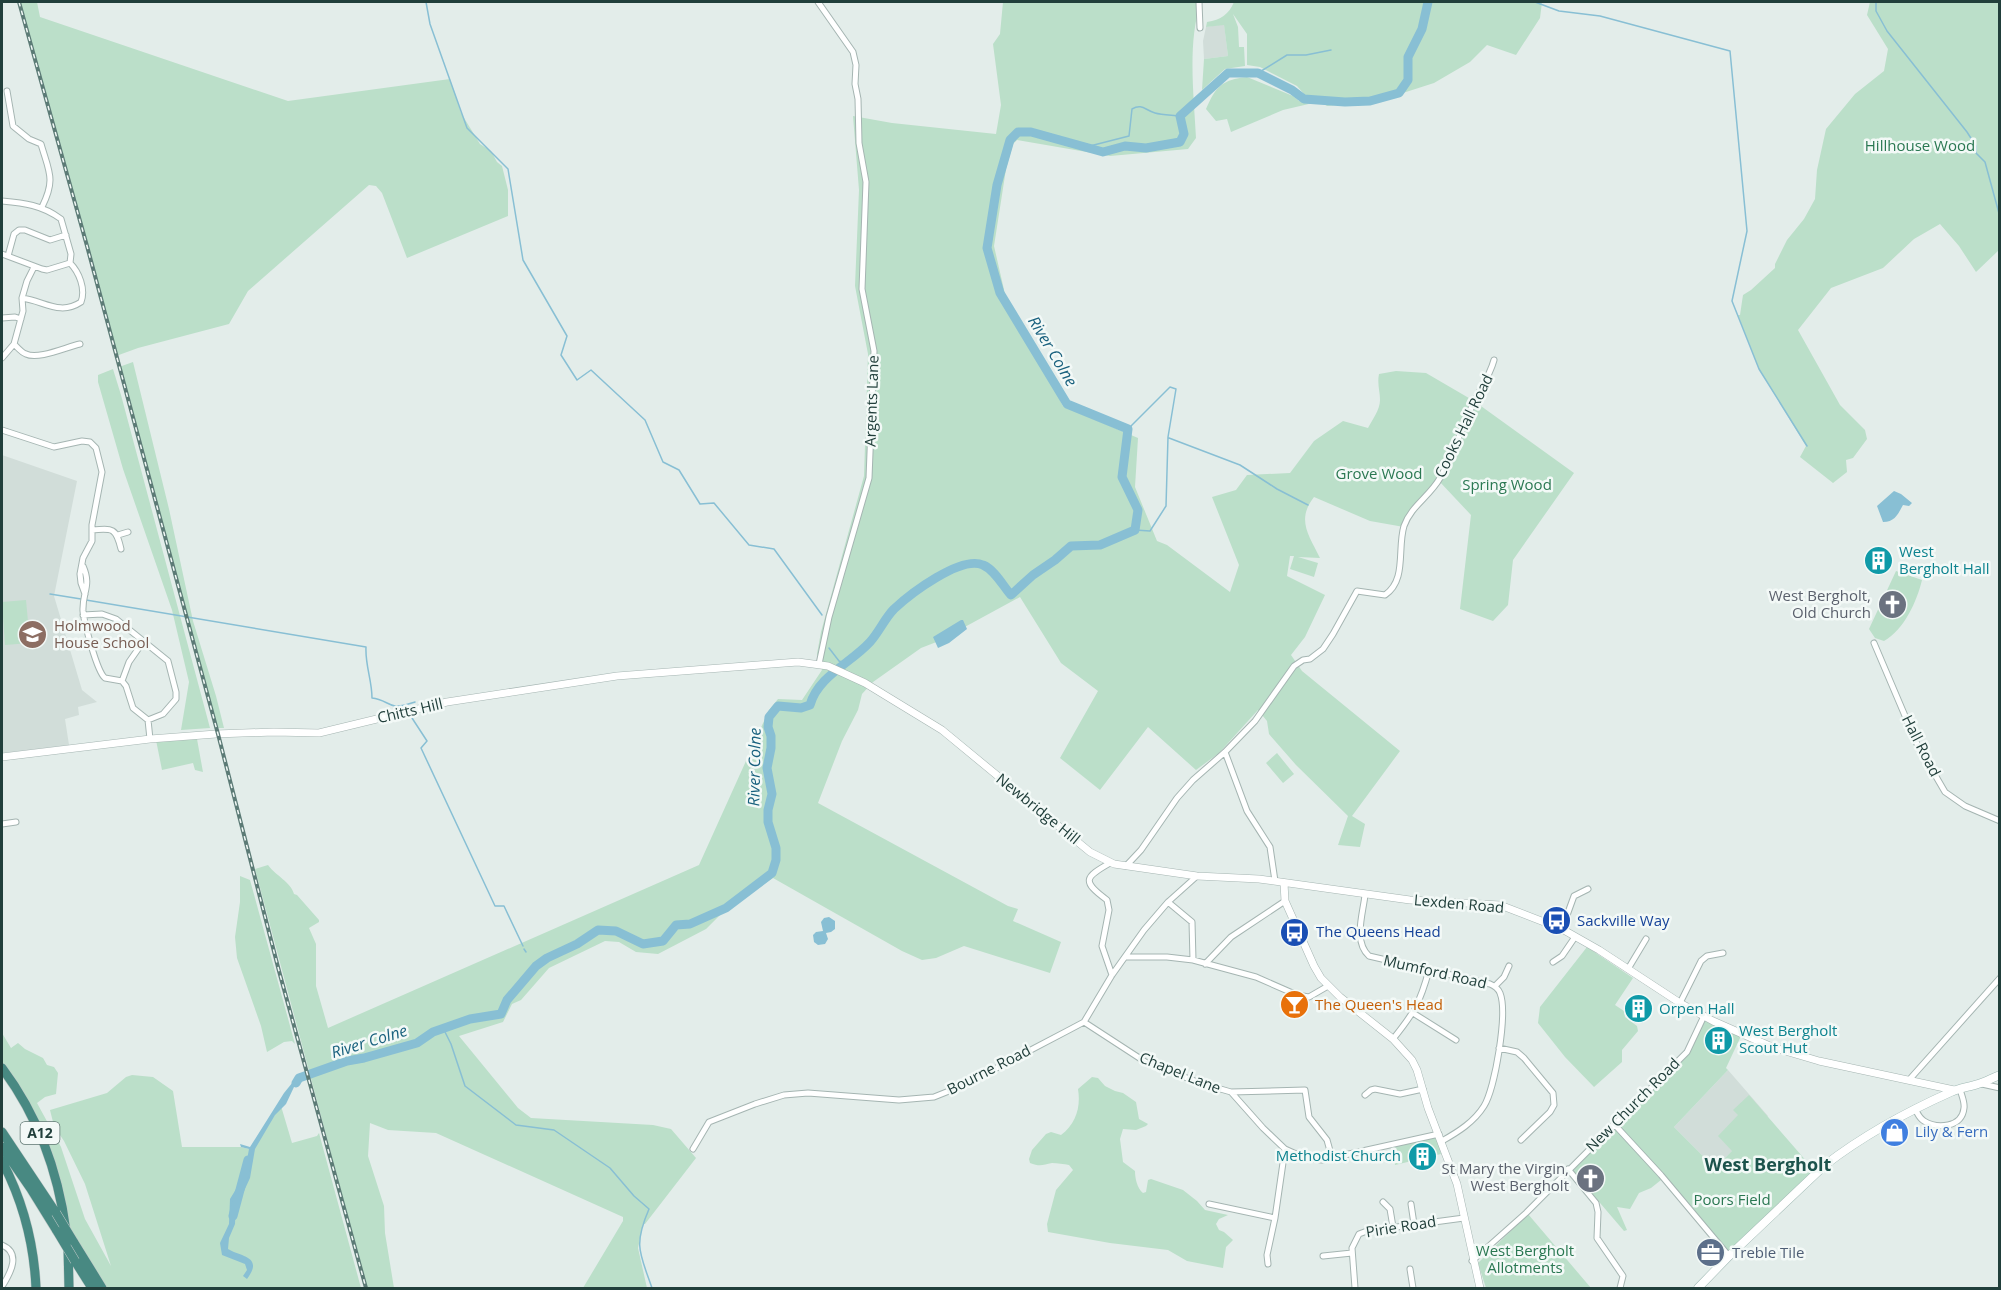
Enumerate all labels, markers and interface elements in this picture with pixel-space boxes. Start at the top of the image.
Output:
park label: Hillhouse Wood [1865,135,1975,155]
water label: River Colne [1023,312,1083,390]
street label: Argents Lane [859,355,883,447]
street label: Cooks Hall Road [1429,370,1497,481]
park label: Grove Wood [1336,463,1422,483]
park label: Spring Wood [1462,474,1552,494]
place label: West Bergholt Hall [1899,541,1990,578]
building icon: West Bergholt Hall [1862,545,1894,577]
place label: West Bergholt, Old Church [1769,585,1871,622]
church icon: West Bergholt, Old Church [1876,589,1908,621]
place label: Holmwood House School [54,615,149,652]
school or university icon: Holmwood House School [17,619,49,651]
street label: Chitts Hill [375,693,444,727]
street label: Hall Road [1898,711,1946,780]
water label: River Colne [742,727,766,807]
street label: Newbridge Hill [993,768,1085,848]
street label: Lexden Road [1413,889,1505,917]
bus stop icon: Sackville Way [1540,905,1572,937]
place label: Sackville Way [1577,910,1670,930]
bus stop icon: The Queens Head [1279,916,1311,948]
place label: The Queens Head [1316,921,1441,941]
street label: Mumford Road [1382,949,1489,993]
bar icon: The Queen's Head [1278,989,1310,1021]
building icon: Orpen Hall [1622,993,1654,1025]
place label: The Queen's Head [1315,994,1443,1014]
place label: Orpen Hall [1659,998,1734,1018]
water label: River Colne [328,1019,410,1063]
place label: West Bergholt Scout Hut [1739,1020,1837,1057]
building icon: West Bergholt Scout Hut [1702,1024,1734,1056]
street label: Bourne Road [943,1039,1034,1099]
street label: Chapel Lane [1137,1047,1224,1097]
street label: New Church Road [1581,1053,1684,1156]
shop icon: Lily & Fern [1878,1116,1910,1148]
place label: Lily & Fern [1915,1121,1988,1141]
road number: A12 [20,1122,60,1144]
building icon: Methodist Church [1406,1140,1438,1172]
place label: Methodist Church [1276,1145,1401,1165]
district label: West Bergholt [1705,1152,1832,1176]
place label: St Mary the Virgin, West Bergholt [1441,1158,1569,1195]
church icon: St Mary the Virgin, West Bergholt [1574,1162,1606,1194]
park label: Poors Field [1693,1189,1771,1209]
street label: Pirie Road [1364,1211,1437,1241]
office icon: Treble Tile [1695,1237,1727,1269]
park label: West Bergholt Allotments [1476,1240,1574,1277]
place label: Treble Tile [1732,1242,1804,1262]

